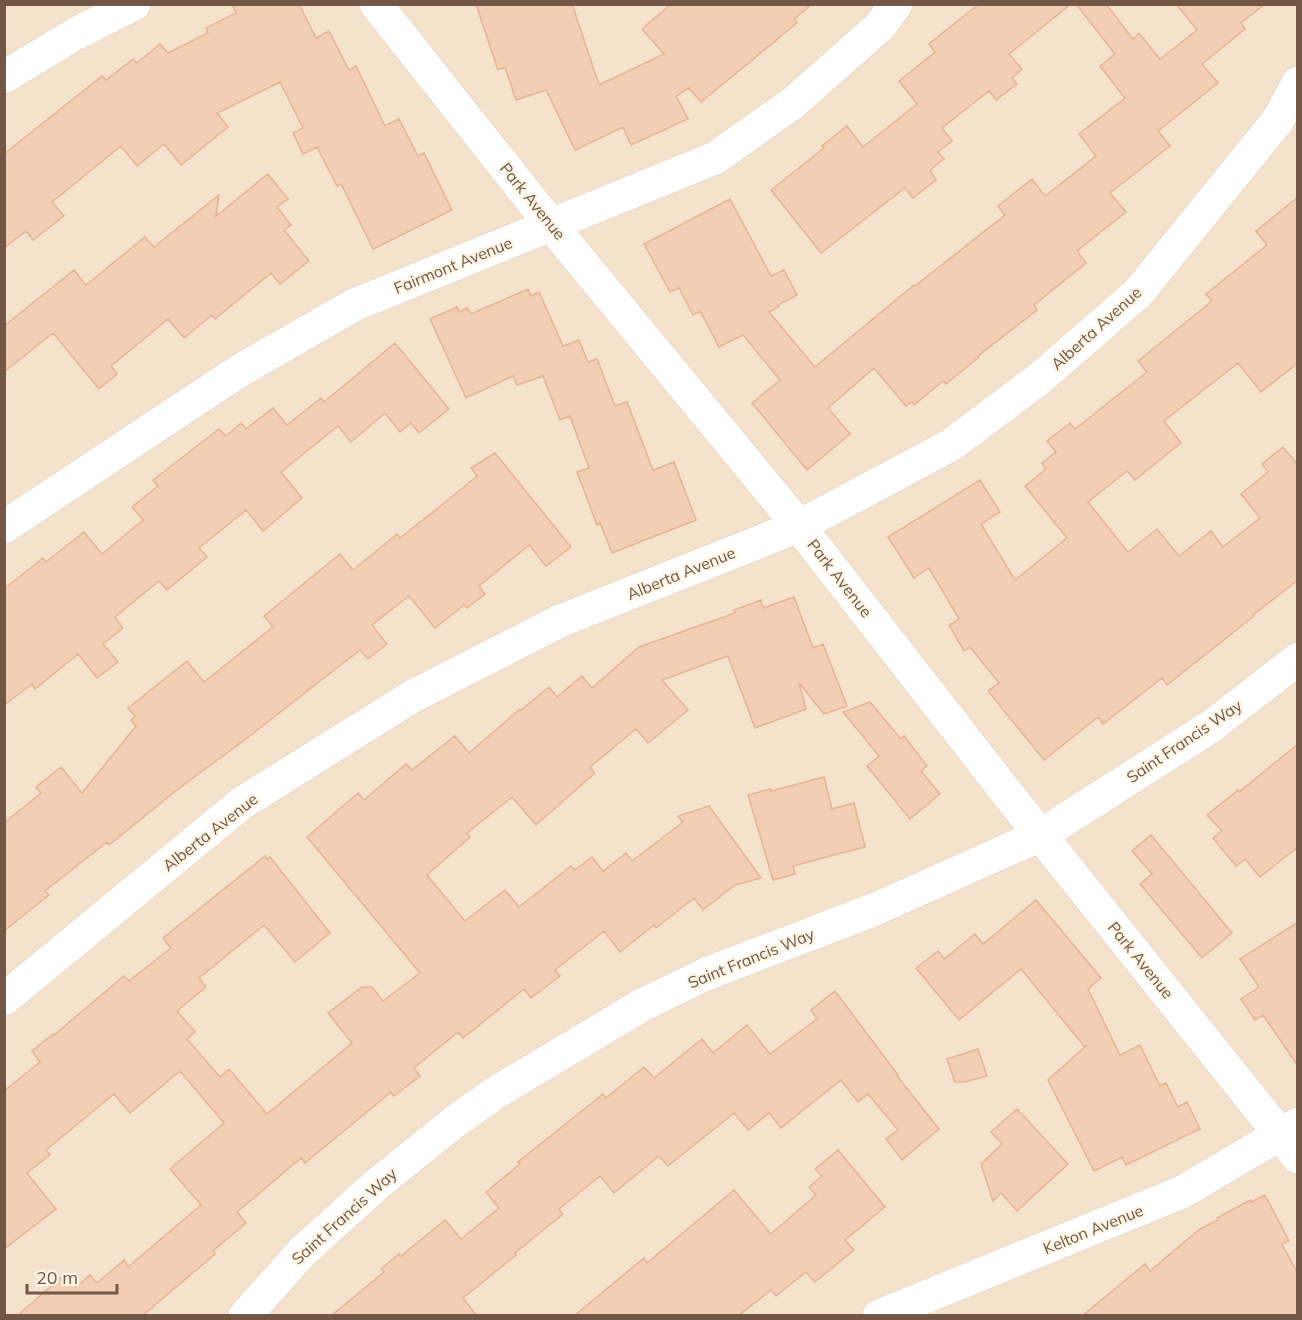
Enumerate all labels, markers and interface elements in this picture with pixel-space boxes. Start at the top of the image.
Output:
street label: Park Avenue [496,158,570,244]
street label: Fairmont Avenue [391,232,515,298]
street label: Alberta Avenue [1046,282,1146,374]
street label: Park Avenue [803,535,877,621]
street label: Alberta Avenue [624,542,738,604]
street label: Saint Francis Way [1123,695,1246,787]
street label: Alberta Avenue [158,789,262,875]
street label: Park Avenue [1104,917,1178,1003]
street label: Saint Francis Way [685,923,818,993]
street label: Saint Francis Way [287,1163,401,1269]
street label: Kelton Avenue [1040,1200,1146,1258]
scale bar [27,1257,117,1295]
text: 20 m [36,1266,78,1289]

